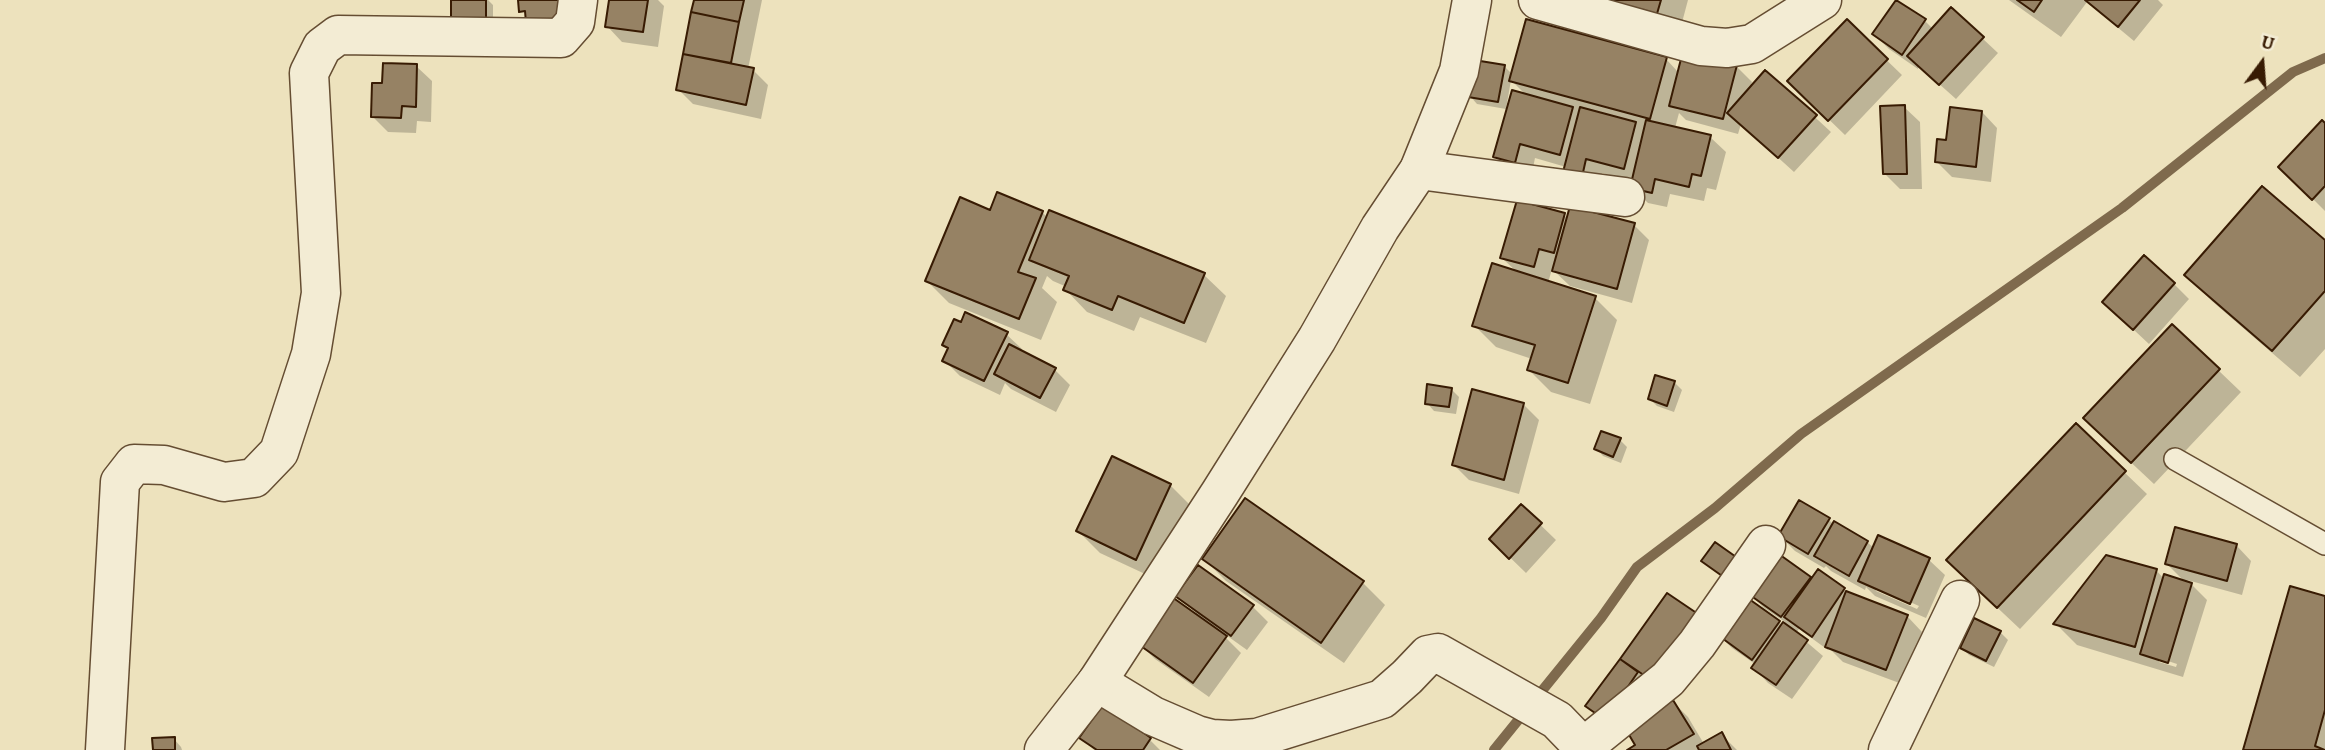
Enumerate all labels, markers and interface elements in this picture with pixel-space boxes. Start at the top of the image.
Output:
north arrow [2227,28,2297,98]
text: U [2258,29,2277,57]

